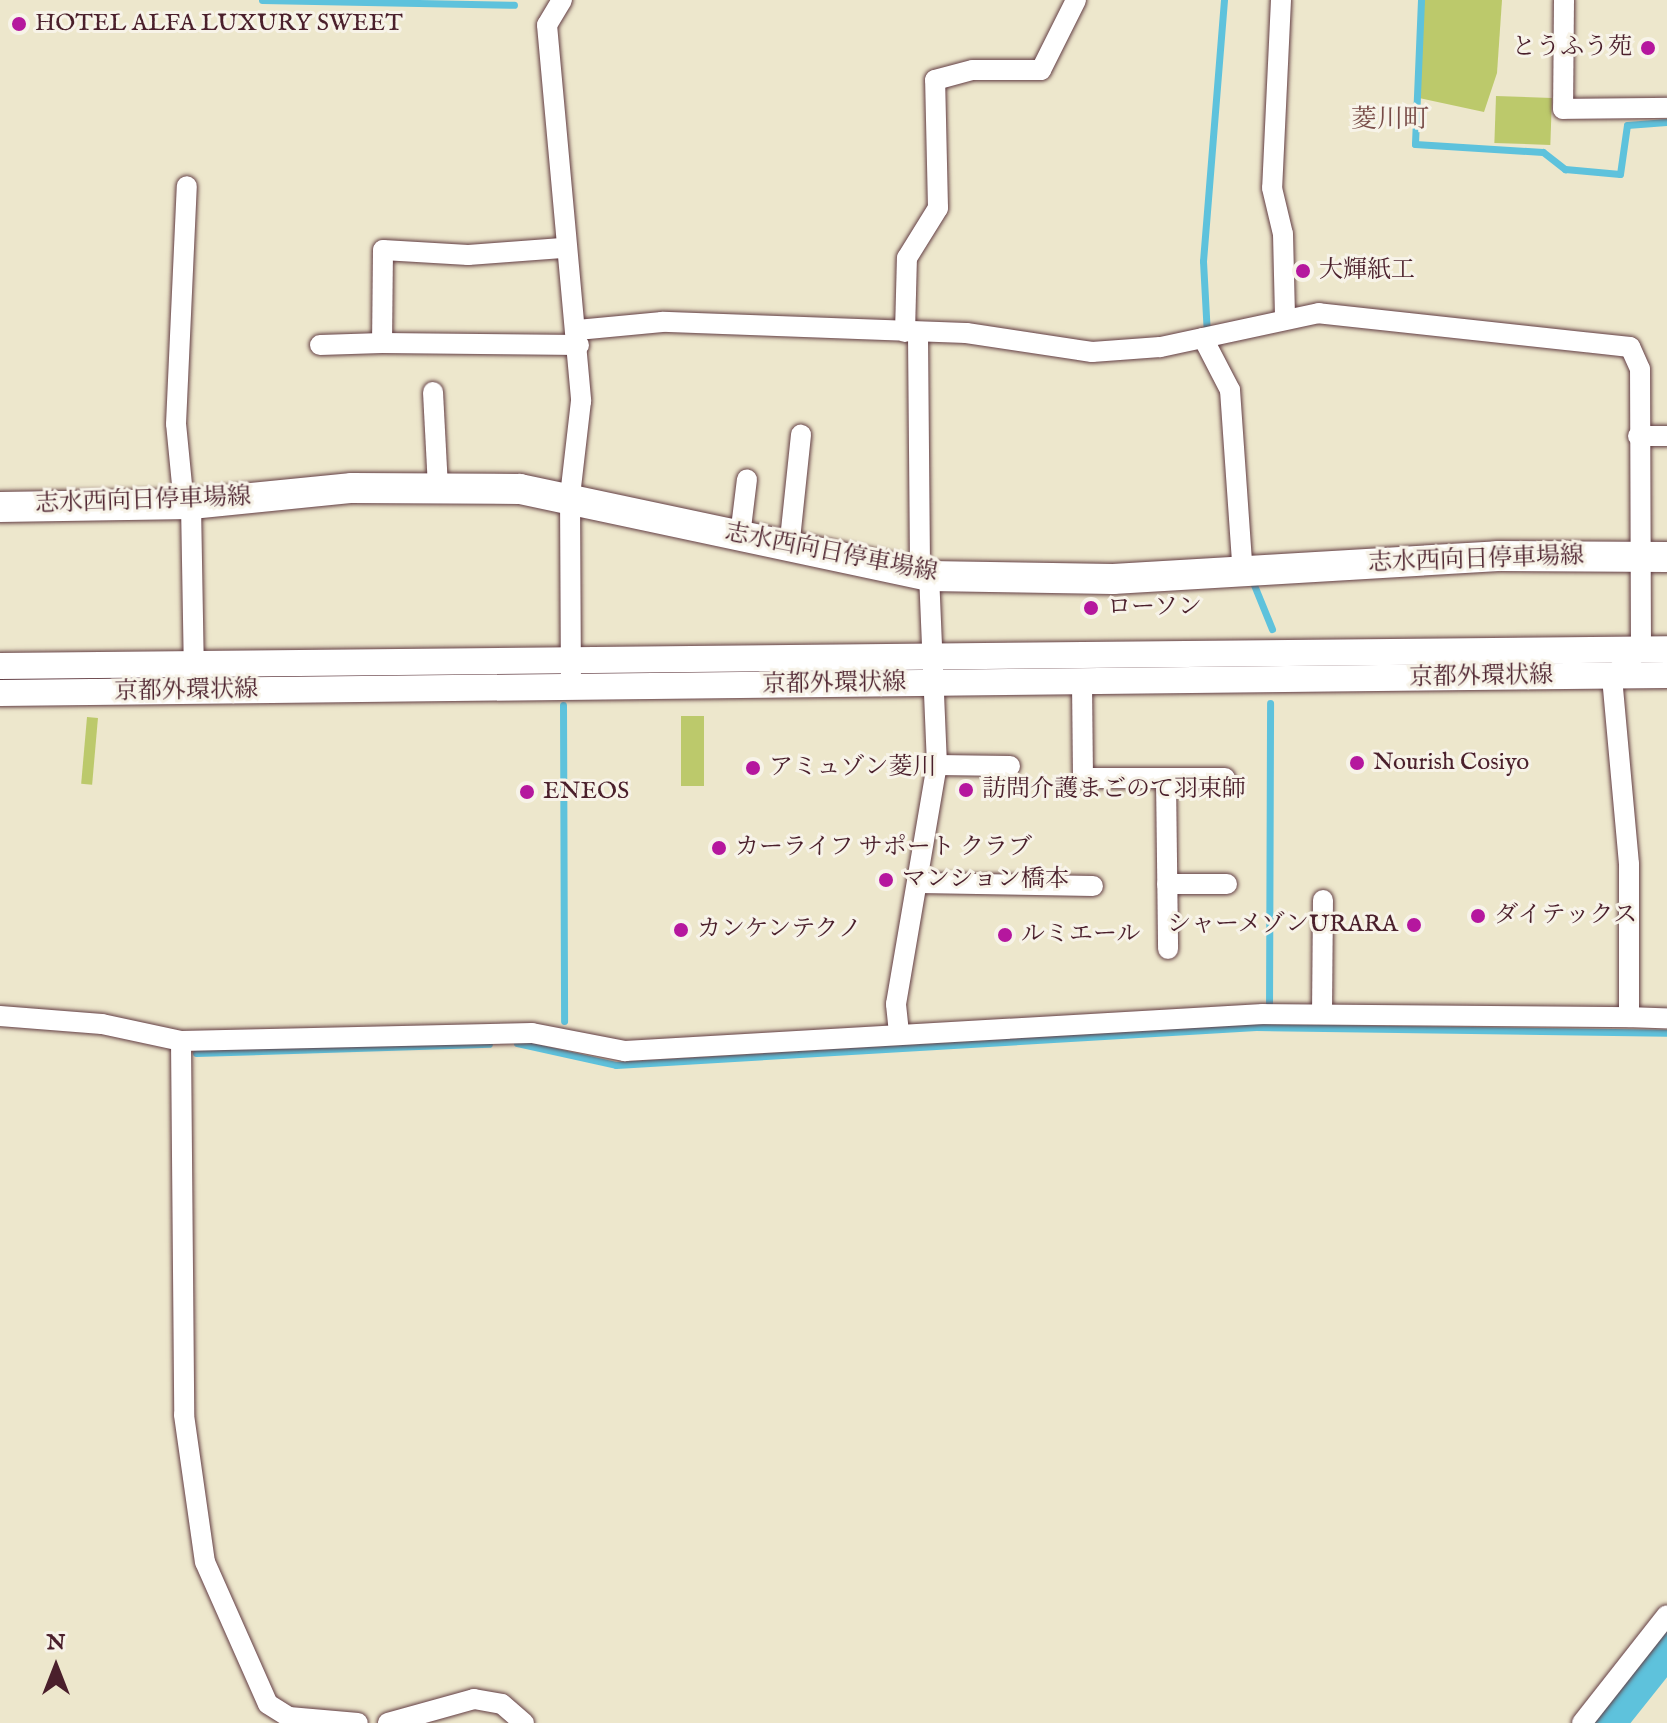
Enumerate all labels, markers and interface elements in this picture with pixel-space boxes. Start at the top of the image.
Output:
place label: HOTEL ALFA LUXURY SWEET [35,10,403,38]
marker: HOTEL ALFA LUXURY SWEET [10,15,28,33]
place label: とうふう苑 [1512,34,1632,62]
marker: とうふう苑 [1639,39,1657,57]
district label: 菱川町 [1351,104,1429,136]
place label: 大輝紙工 [1319,257,1415,285]
marker: 大輝紙工 [1294,262,1312,280]
street label: 志水西向日停車場線 [35,483,251,519]
street label: 志水西向日停車場線 [722,518,940,588]
street label: 志水西向日停車場線 [1368,542,1584,578]
place label: ローソン [1107,594,1203,622]
marker: ローソン [1082,599,1100,617]
street label: 京都外環状線 [1409,661,1553,693]
street label: 京都外環状線 [762,668,906,700]
street label: 京都外環状線 [114,675,258,707]
place label: Nourish Cosiyo [1373,749,1529,777]
place label: アミュゾン菱川 [769,754,937,782]
marker: Nourish Cosiyo [1348,754,1366,772]
marker: アミュゾン菱川 [744,759,762,777]
place label: 訪問介護まごのて羽束師 [982,776,1246,804]
place label: ENEOS [543,778,629,806]
marker: 訪問介護まごのて羽束師 [957,781,975,799]
marker: ENEOS [518,783,536,801]
place label: カーライフ サポート クラブ [735,834,1033,862]
marker: カーライフ サポート クラブ [710,839,728,857]
place label: マンション橋本 [902,866,1070,894]
marker: マンション橋本 [877,871,895,889]
place label: ダイテックス [1494,902,1638,930]
marker: ダイテックス [1469,907,1487,925]
place label: シャーメゾンURARA [1165,911,1398,939]
place label: カンケンテクノ [697,916,865,944]
marker: シャーメゾンURARA [1405,916,1423,934]
marker: カンケンテクノ [672,921,690,939]
place label: ルミエール [1021,921,1141,949]
marker: ルミエール [996,926,1014,944]
north arrow [16,1627,96,1707]
text: N [46,1629,66,1657]

